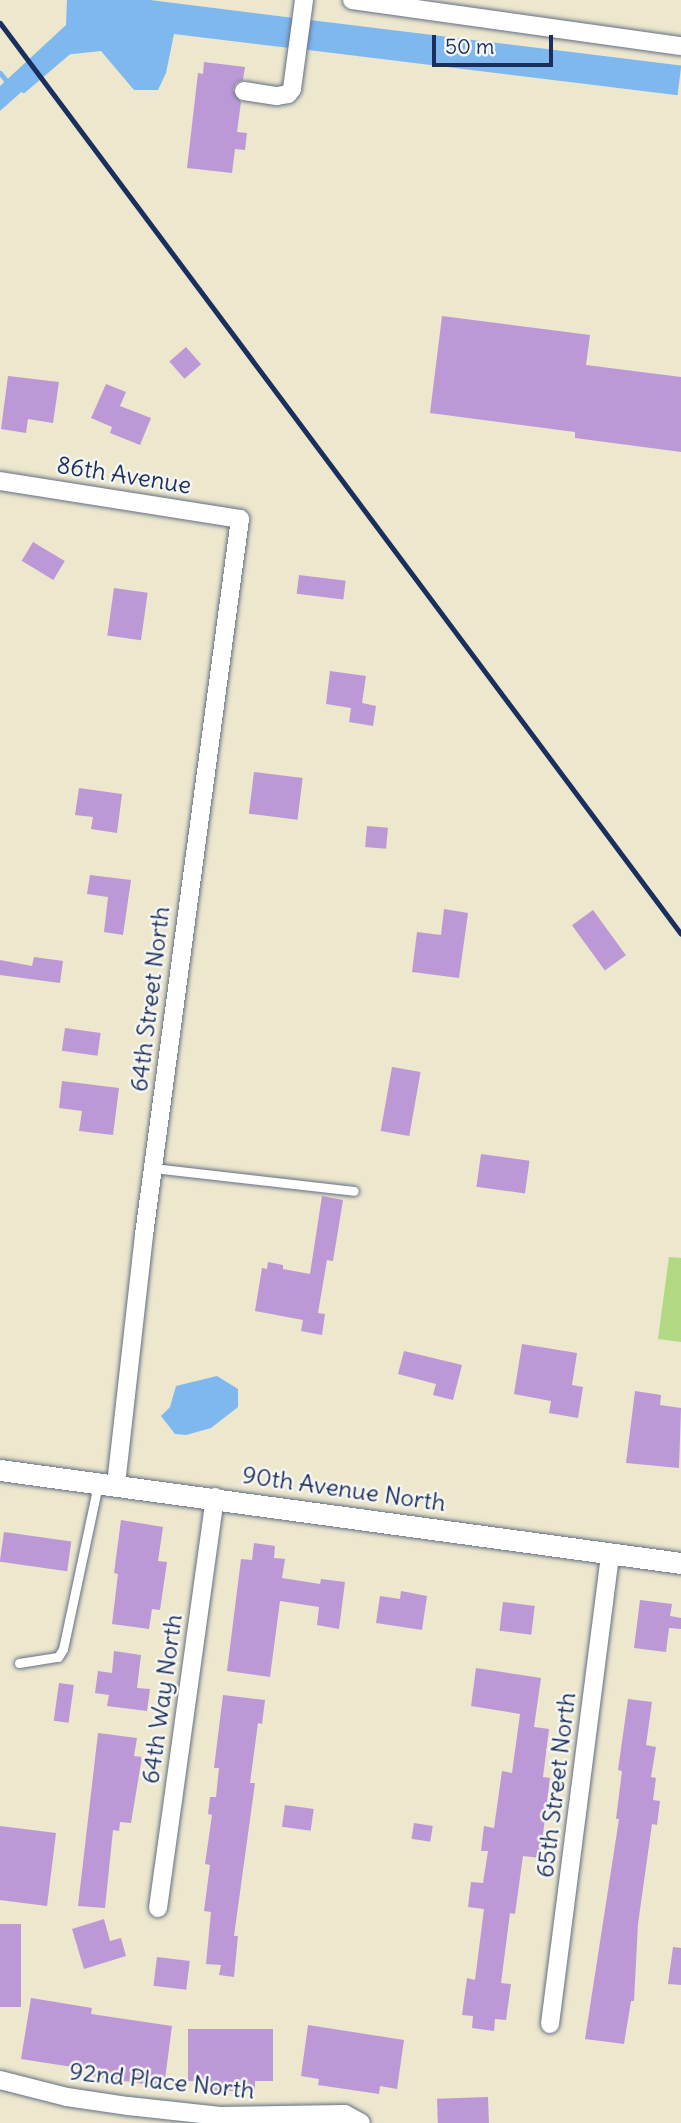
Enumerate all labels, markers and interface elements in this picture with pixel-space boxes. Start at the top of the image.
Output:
scale bar [436,21,557,65]
text: 50 m [445,33,494,60]
street label: 86th Avenue [55,450,193,500]
street label: 64th Street North [124,905,176,1093]
street label: 90th Avenue North [241,1460,447,1518]
street label: 64th Way North [136,1612,188,1786]
street label: 65th Street North [530,1691,582,1879]
street label: 92nd Place North [68,2057,256,2105]

